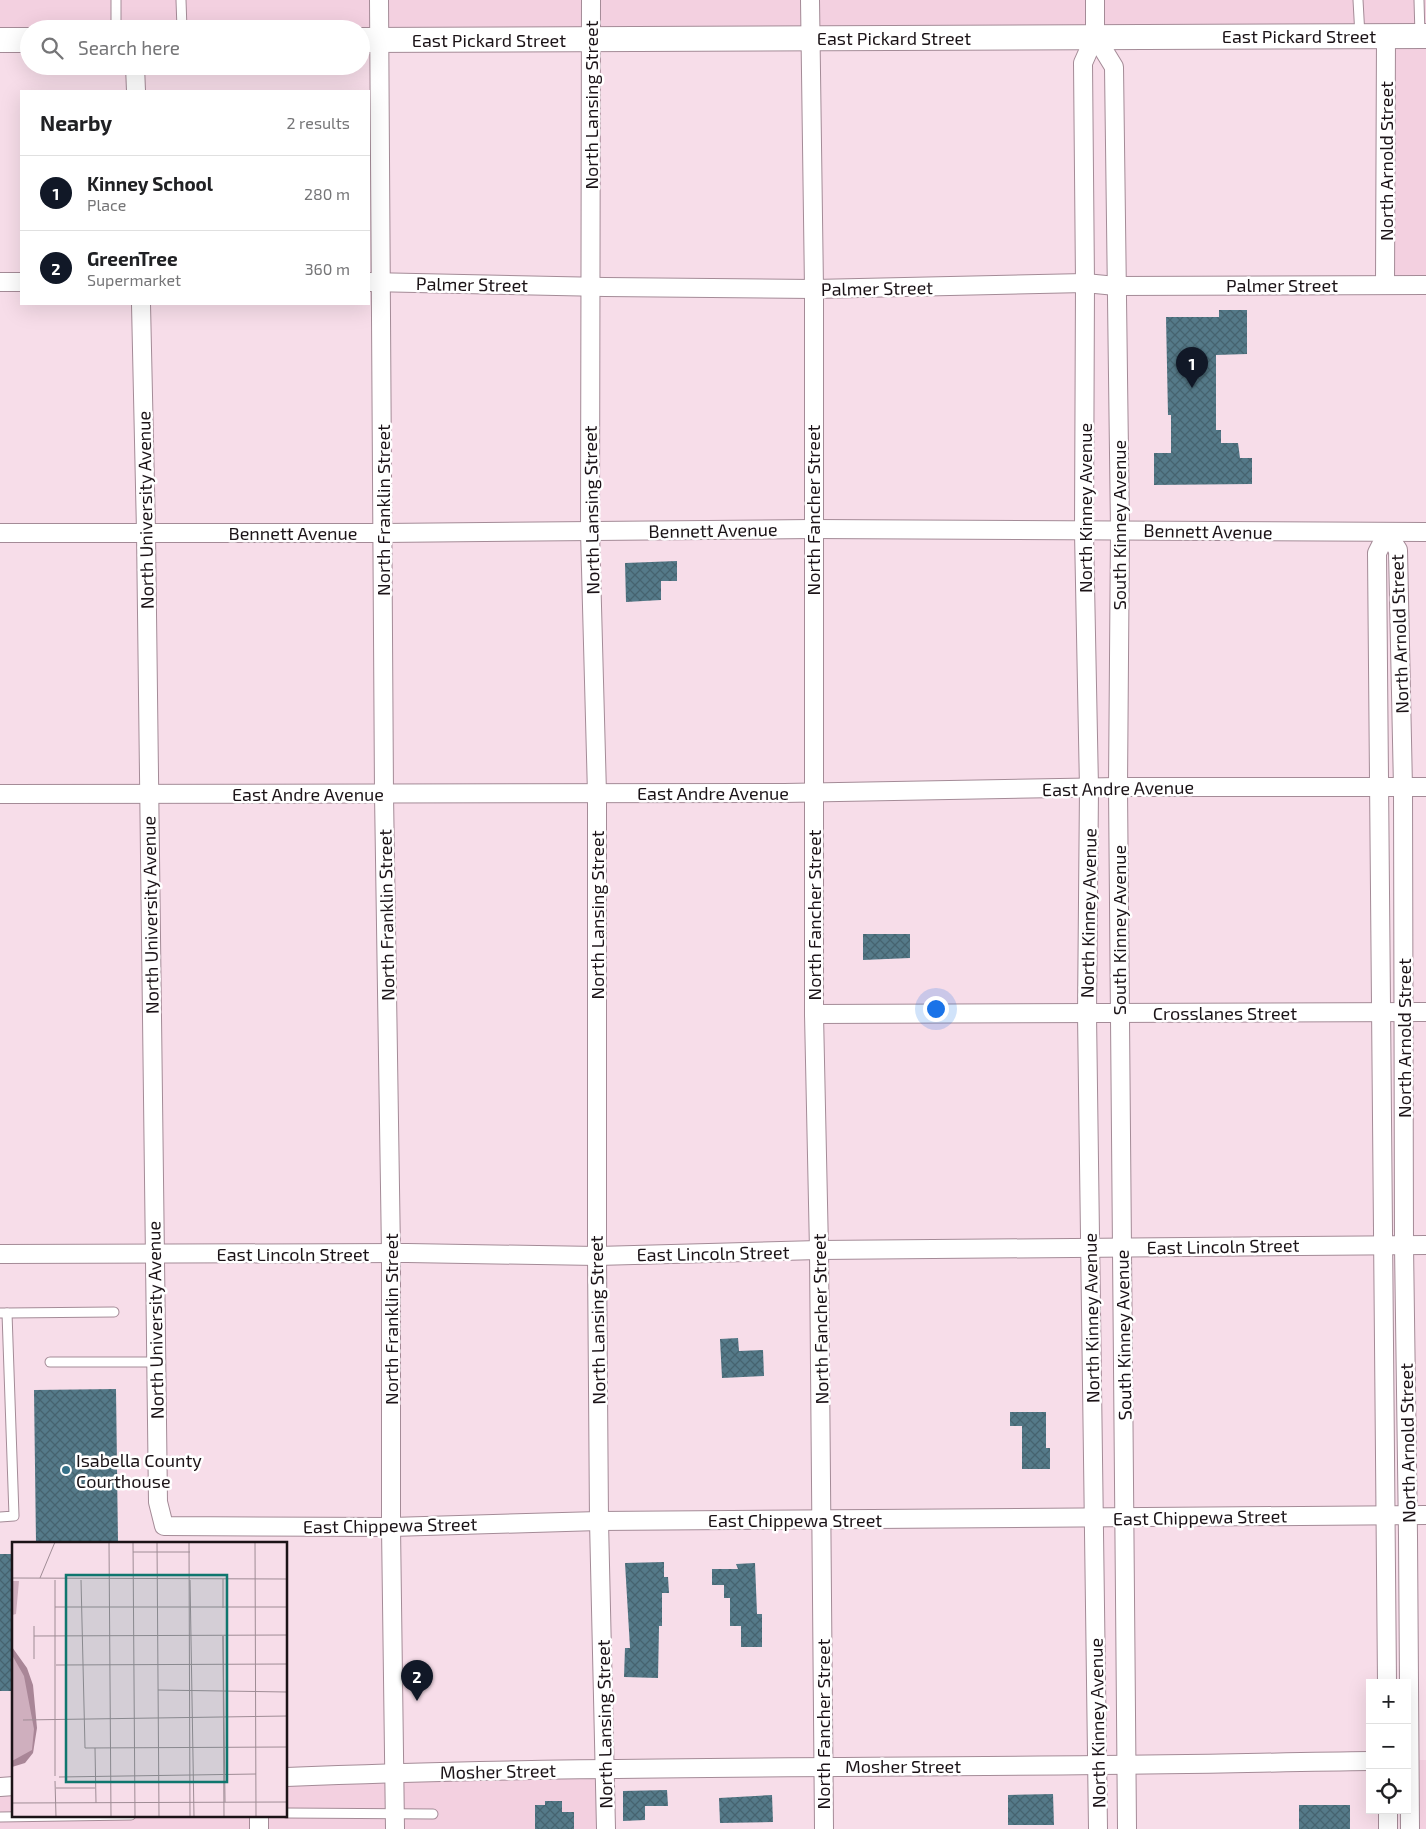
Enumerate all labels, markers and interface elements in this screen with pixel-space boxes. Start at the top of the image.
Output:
search box [20,20,370,75]
street label: North Lansing Street [580,20,602,190]
street label: East Pickard Street [1222,25,1376,47]
street label: East Pickard Street [817,27,971,49]
street label: East Pickard Street [412,29,566,51]
icon: search [38,34,66,62]
text: Search here [78,36,180,59]
street label: North Arnold Street [1375,81,1397,241]
text: Nearby [40,110,112,135]
text: 2 results [287,113,350,132]
text: Kinney School [87,172,213,195]
text: 1 [53,184,59,203]
text: 280 m [304,184,350,203]
text: Place [87,195,126,214]
text: GreenTree [87,247,178,270]
text: 2 [51,259,61,278]
text: 360 m [305,259,350,278]
text: Supermarket [87,270,181,289]
street label: Palmer Street [416,272,528,296]
street label: Palmer Street [1226,274,1338,296]
street label: Palmer Street [821,276,933,300]
pin: 1 [1176,347,1208,388]
street label: North University Avenue [132,411,158,609]
street label: North Kinney Avenue [1074,423,1096,593]
street label: North Franklin Street [372,424,394,596]
street label: North Fancher Street [802,424,824,595]
street label: North Lansing Street [579,425,603,595]
street label: South Kinney Avenue [1108,440,1130,610]
street label: Bennett Avenue [648,518,778,542]
street label: Bennett Avenue [1143,519,1273,543]
street label: Bennett Avenue [228,522,358,544]
street label: North Arnold Street [1385,554,1413,714]
street label: East Andre Avenue [1042,776,1194,800]
street label: East Andre Avenue [637,782,789,804]
street label: East Andre Avenue [232,783,384,805]
street label: North University Avenue [137,816,163,1014]
street label: North Kinney Avenue [1076,828,1100,998]
street label: North Franklin Street [373,829,398,1001]
street label: North Fancher Street [803,829,825,1000]
street label: North Lansing Street [586,830,608,1000]
street label: South Kinney Avenue [1108,845,1130,1015]
street label: North Arnold Street [1393,958,1415,1118]
your location [923,996,949,1022]
street label: Crosslanes Street [1153,1002,1297,1024]
street label: North University Avenue [142,1221,168,1419]
street label: North Franklin Street [380,1233,402,1405]
street label: North Fancher Street [808,1233,832,1405]
street label: North Kinney Avenue [1079,1233,1103,1403]
street label: East Lincoln Street [1146,1234,1300,1258]
street label: North Lansing Street [585,1235,609,1405]
street label: East Lincoln Street [636,1241,790,1265]
street label: East Lincoln Street [217,1243,370,1265]
street label: South Kinney Avenue [1111,1250,1135,1420]
street label: North Arnold Street [1395,1363,1419,1523]
place label: Isabella County Courthouse [76,1449,202,1492]
marker: Isabella County Courthouse [60,1464,72,1476]
street label: East Chippewa Street [1113,1504,1288,1530]
street label: East Chippewa Street [708,1509,882,1531]
street label: East Chippewa Street [303,1512,478,1538]
inset map [12,1542,288,1816]
street label: North Fancher Street [812,1638,834,1809]
street label: North Kinney Avenue [1085,1638,1109,1808]
street label: North Lansing Street [592,1639,616,1809]
pin: 2 [401,1660,433,1701]
map controls [1366,1679,1411,1814]
button: + [1366,1679,1411,1724]
button: − [1366,1724,1411,1769]
street label: Mosher Street [845,1755,961,1777]
street label: Mosher Street [440,1759,556,1783]
button: locate [1366,1769,1411,1814]

